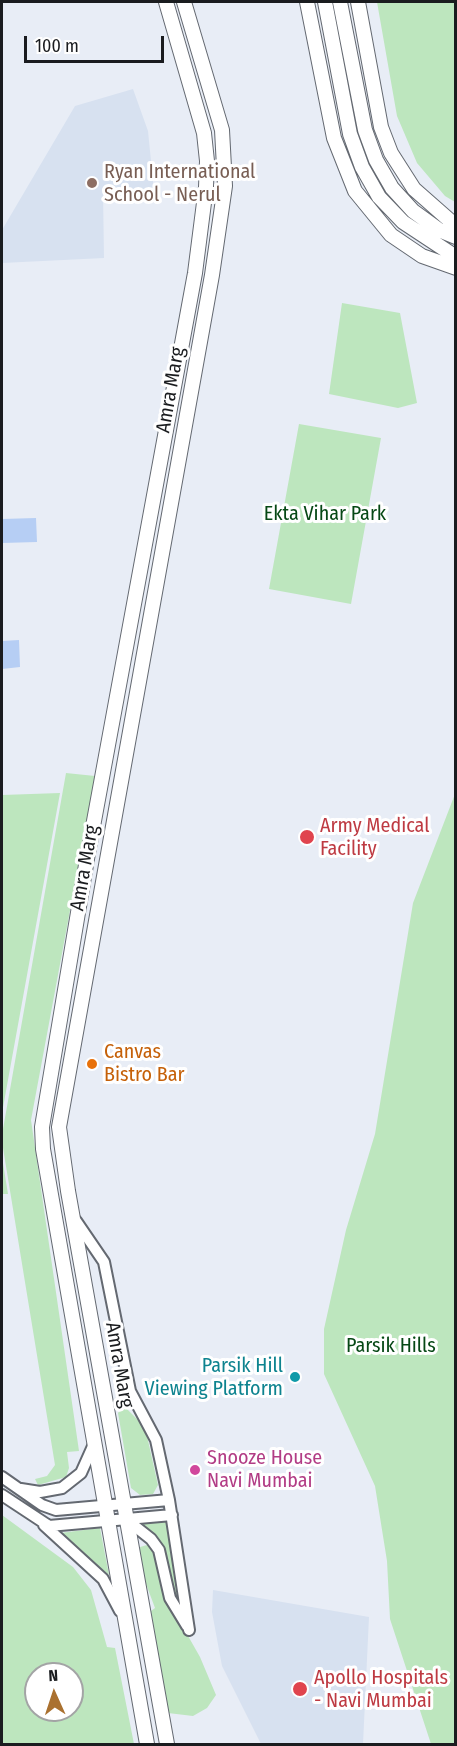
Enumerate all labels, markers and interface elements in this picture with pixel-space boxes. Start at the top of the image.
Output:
scale bar [27,24,166,62]
text: 100 m [35,35,79,57]
place label: Ryan International School - Nerul [104,160,255,207]
marker: Ryan International School - Nerul [85,176,99,190]
street label: Amra Marg [152,345,190,435]
park label: Ekta Vihar Park [264,502,386,526]
place label: Army Medical Facility [320,814,429,861]
street label: Amra Marg [66,823,104,913]
marker: Army Medical Facility [298,828,316,846]
place label: Canvas Bistro Bar [104,1040,184,1087]
marker: Canvas Bistro Bar [85,1057,99,1071]
street label: Amra Marg [100,1320,138,1410]
park label: Parsik Hills [346,1334,436,1358]
place label: Parsik Hill Viewing Platform [145,1354,283,1401]
marker: Parsik Hill Viewing Platform [288,1370,302,1384]
place label: Snooze House Navi Mumbai [207,1446,322,1493]
marker: Snooze House Navi Mumbai [188,1463,202,1477]
north arrow [24,1662,84,1722]
text: N [48,1666,58,1685]
place label: Apollo Hospitals - Navi Mumbai [314,1666,448,1713]
marker: Apollo Hospitals - Navi Mumbai [291,1680,309,1698]

